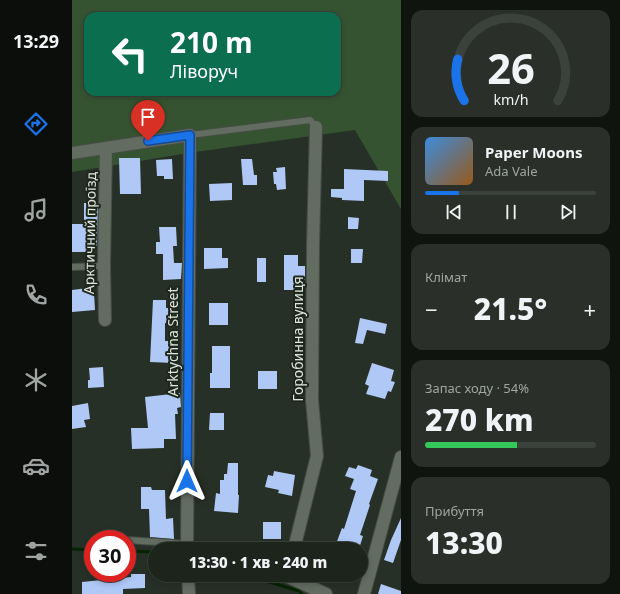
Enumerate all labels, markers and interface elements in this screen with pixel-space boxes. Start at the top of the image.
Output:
text: 210 m [170,23,253,61]
icon: left [104,28,156,80]
text: 13:29 [13,29,59,53]
text: 26 [487,40,534,96]
text: Ліворуч [170,59,238,83]
text: km/h [493,90,528,109]
pin [131,100,165,141]
icon: arrive [137,106,159,128]
icon: directions [22,110,50,138]
text: Paper Moons [485,142,583,162]
text: Ada Vale [485,162,538,180]
street label: Арктичний проїзд [79,171,100,294]
icon: music [22,196,50,224]
icon: previous [443,201,465,223]
icon: pause [500,201,522,223]
icon: next [557,201,579,223]
text: Клімат [425,268,467,286]
street label: Горобинна вулиця [288,276,307,402]
icon: phone [22,281,50,309]
street label: Arktychna Street [163,287,182,397]
text: 21.5° [474,288,547,329]
text: − [425,294,438,324]
text: + [583,294,596,324]
icon: climate [22,366,50,394]
text: Запас ходу · 54% [425,379,529,397]
text: 270 km [425,399,534,440]
icon: car [22,452,50,480]
position arrow [166,460,208,502]
text: Прибуття [425,502,484,520]
text: 13:30 [425,522,503,563]
speed limit sign: 30 [84,530,136,582]
icon: filters [22,537,50,565]
text: 13:30 · 1 хв · 240 m [189,552,327,572]

